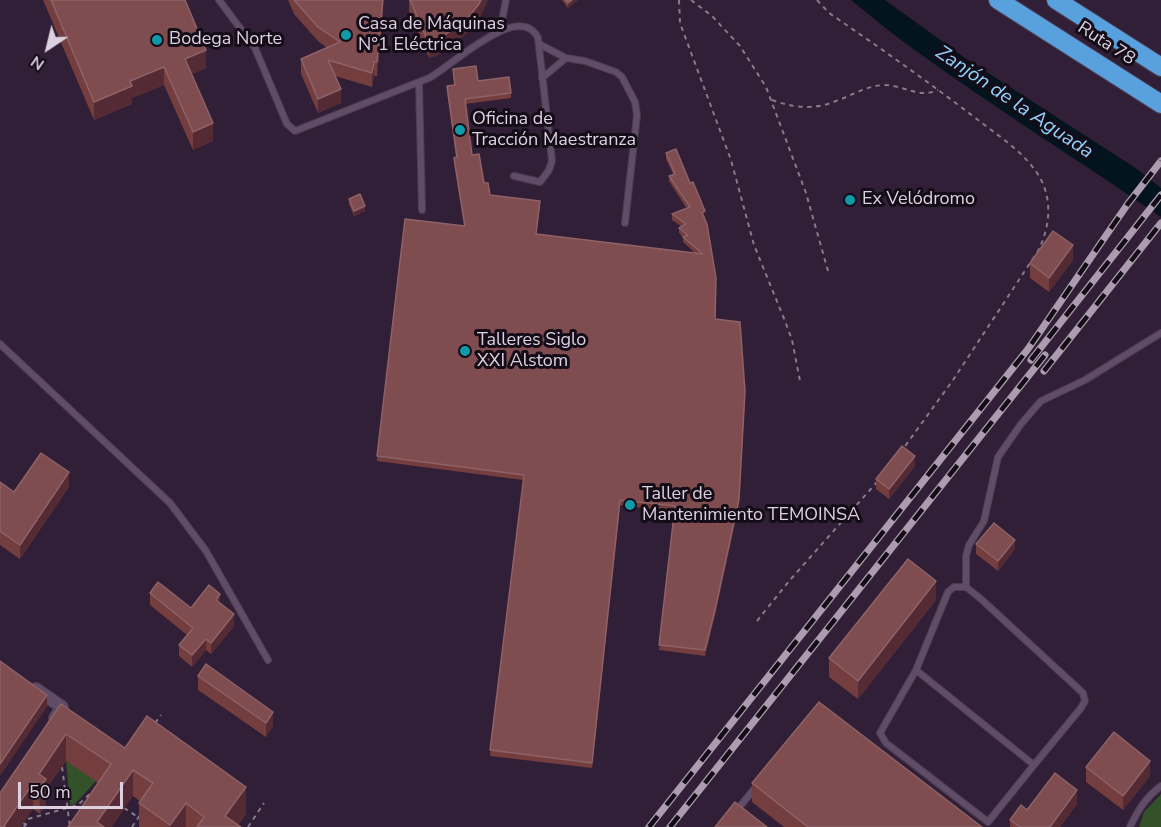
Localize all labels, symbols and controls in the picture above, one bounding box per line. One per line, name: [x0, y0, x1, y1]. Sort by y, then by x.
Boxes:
place label: Casa de Máquinas N°1 Eléctrica: [358, 14, 505, 57]
street label: Ruta 78: [1073, 17, 1139, 71]
north arrow: [18, 18, 78, 78]
marker: Casa de Máquinas N°1 Eléctrica: [339, 28, 353, 42]
place label: Bodega Norte: [169, 29, 282, 51]
marker: Bodega Norte: [150, 33, 164, 47]
water label: Zanjón de la Aguada: [930, 41, 1098, 165]
text: N: [26, 50, 49, 75]
place label: Oficina de Tracción Maestranza: [472, 109, 636, 152]
marker: Oficina de Tracción Maestranza: [453, 123, 467, 137]
place label: Ex Velódromo: [862, 189, 975, 211]
marker: Ex Velódromo: [843, 193, 857, 207]
place label: Talleres Siglo XXI Alstom: [477, 330, 586, 372]
marker: Talleres Siglo XXI Alstom: [458, 344, 472, 358]
place label: Taller de Mantenimiento TEMOINSA: [642, 484, 860, 526]
marker: Taller de Mantenimiento TEMOINSA: [623, 498, 637, 512]
scale bar: [21, 770, 126, 808]
text: 50 m: [29, 780, 71, 804]

